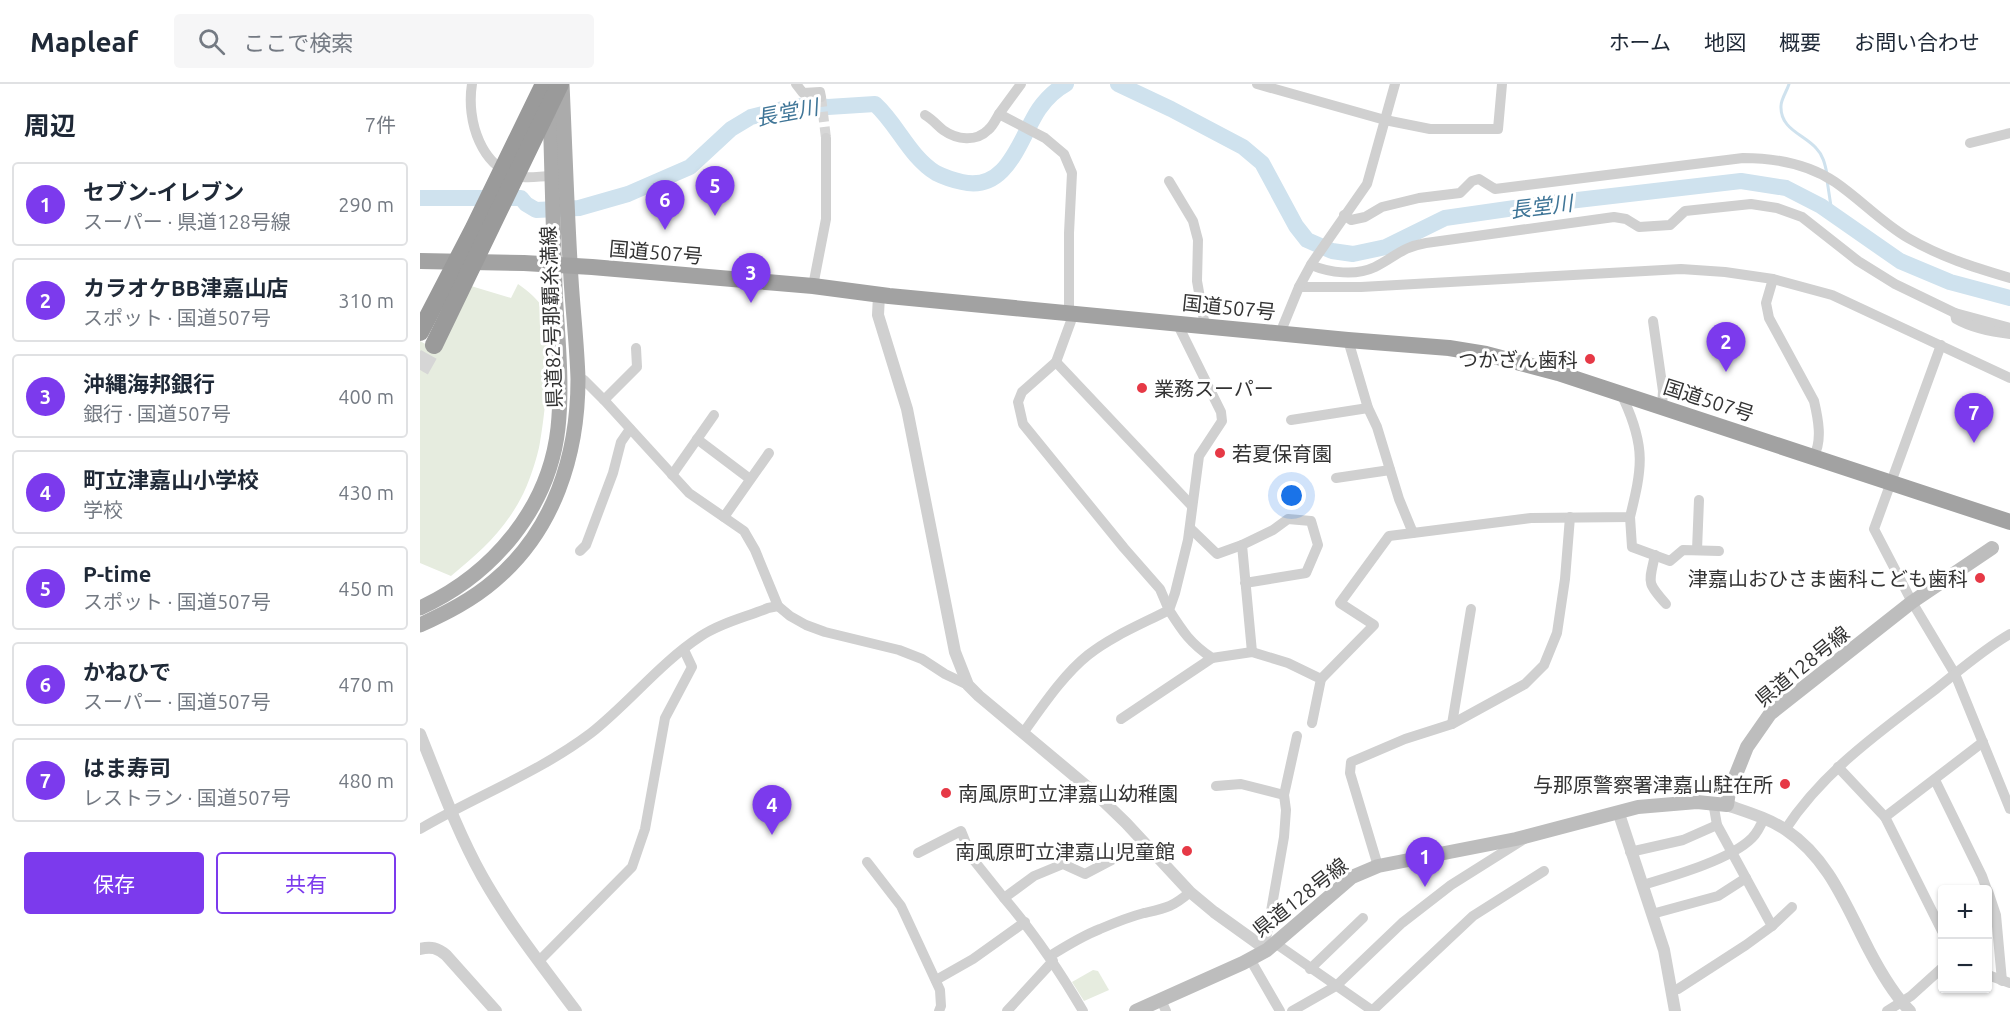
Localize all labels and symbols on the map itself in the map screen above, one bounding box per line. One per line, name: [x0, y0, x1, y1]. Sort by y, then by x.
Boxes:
water label: 長堂川: [754, 94, 822, 130]
pin: 5: [696, 166, 734, 216]
pin: 6: [646, 180, 684, 230]
water label: 長堂川: [1508, 190, 1576, 222]
street label: 県道82号那覇糸満線: [536, 225, 566, 409]
street label: 国道507号: [608, 236, 704, 268]
pin: 3: [732, 254, 770, 303]
street label: 国道507号: [1181, 291, 1277, 323]
pin: 2: [1706, 322, 1746, 372]
place label: つかざん歯科: [1458, 348, 1578, 371]
marker: つかざん歯科: [1583, 352, 1597, 366]
street label: 国道507号: [1661, 375, 1757, 425]
place label: 業務スーパー: [1154, 377, 1274, 400]
marker: 業務スーパー: [1135, 381, 1149, 395]
pin: 7: [1954, 394, 1994, 443]
place label: 若夏保育園: [1232, 442, 1332, 465]
marker: 若夏保育園: [1213, 446, 1227, 460]
your location: [1277, 481, 1306, 510]
place label: 津嘉山おひさま歯科こども歯科: [1688, 567, 1968, 590]
marker: 津嘉山おひさま歯科こども歯科: [1973, 571, 1987, 585]
street label: 県道128号線: [1751, 621, 1853, 711]
place label: 与那原警察署津嘉山駐在所: [1533, 773, 1773, 796]
marker: 与那原警察署津嘉山駐在所: [1778, 777, 1792, 791]
place label: 南風原町立津嘉山幼稚園: [958, 782, 1178, 805]
pin: 4: [752, 786, 792, 835]
marker: 南風原町立津嘉山幼稚園: [939, 786, 953, 800]
pin: 1: [1406, 838, 1444, 887]
place label: 南風原町立津嘉山児童館: [955, 840, 1175, 863]
marker: 南風原町立津嘉山児童館: [1180, 844, 1194, 858]
street label: 県道128号線: [1248, 853, 1352, 941]

